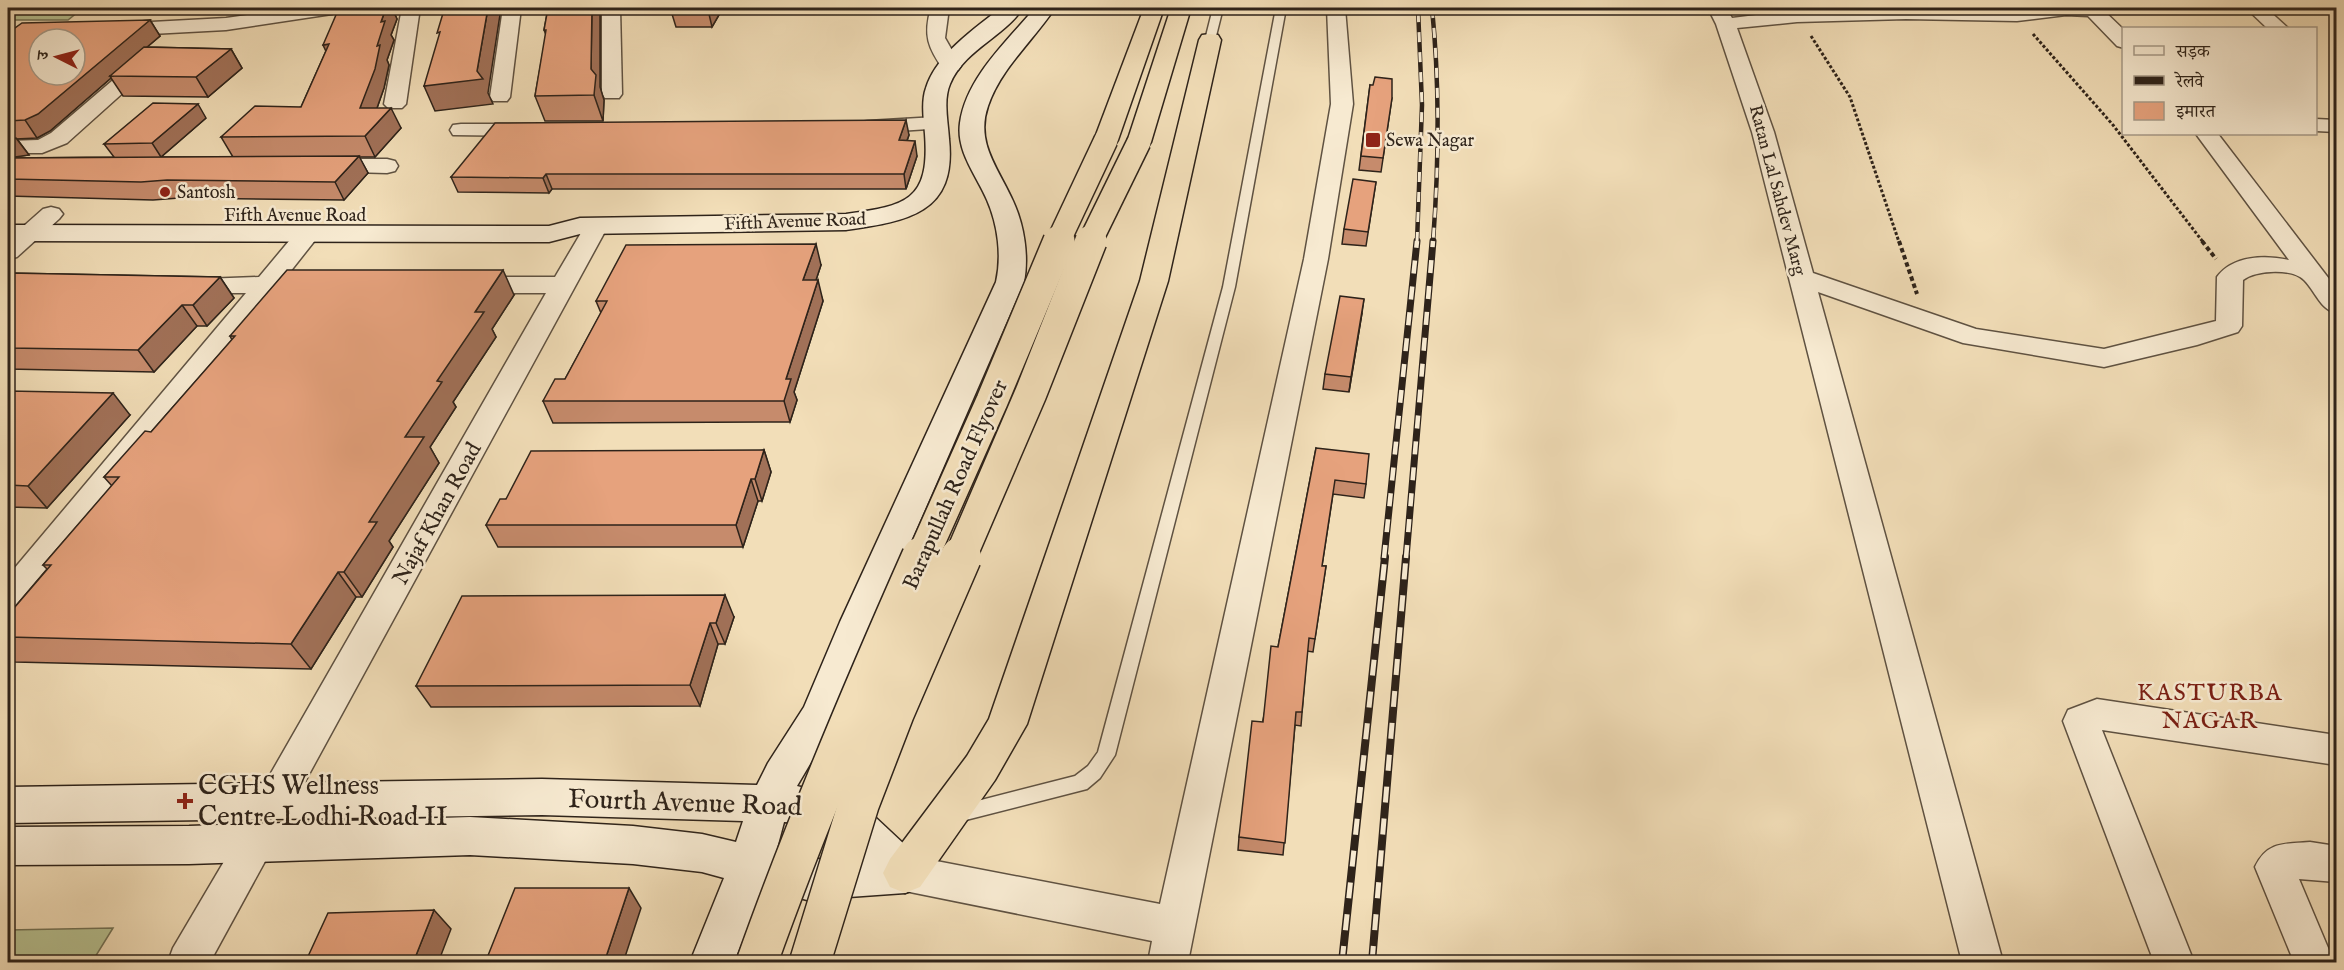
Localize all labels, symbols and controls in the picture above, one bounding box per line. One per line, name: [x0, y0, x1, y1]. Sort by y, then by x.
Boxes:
north arrow: [27, 27, 87, 87]
legend: [2122, 27, 2317, 135]
text: सड़क: [2175, 41, 2211, 64]
text: उ: [34, 49, 55, 62]
text: रेलवे: [2174, 71, 2205, 94]
text: इमारत: [2175, 101, 2216, 124]
street label: Ratan Lal Sahdev Marg: [1743, 103, 1810, 278]
place label: Sewa Nagar: [1386, 130, 1474, 153]
marker: Sewa Nagar: [1364, 131, 1382, 149]
place label: Santosh: [177, 182, 236, 205]
marker: Santosh: [158, 185, 172, 199]
street label: Fifth Avenue Road: [224, 205, 366, 228]
street label: Fifth Avenue Road: [724, 209, 867, 236]
street label: Barapullah Road Flyover: [897, 375, 1015, 594]
street label: Najaf Khan Road: [387, 437, 489, 590]
district label: KASTURBA NAGAR: [2137, 678, 2283, 737]
place label: CGHS Wellness Centre Lodhi Road II: [198, 770, 448, 835]
street label: Fourth Avenue Road: [567, 783, 803, 825]
marker: CGHS Wellness Centre Lodhi Road II: [176, 792, 194, 810]

